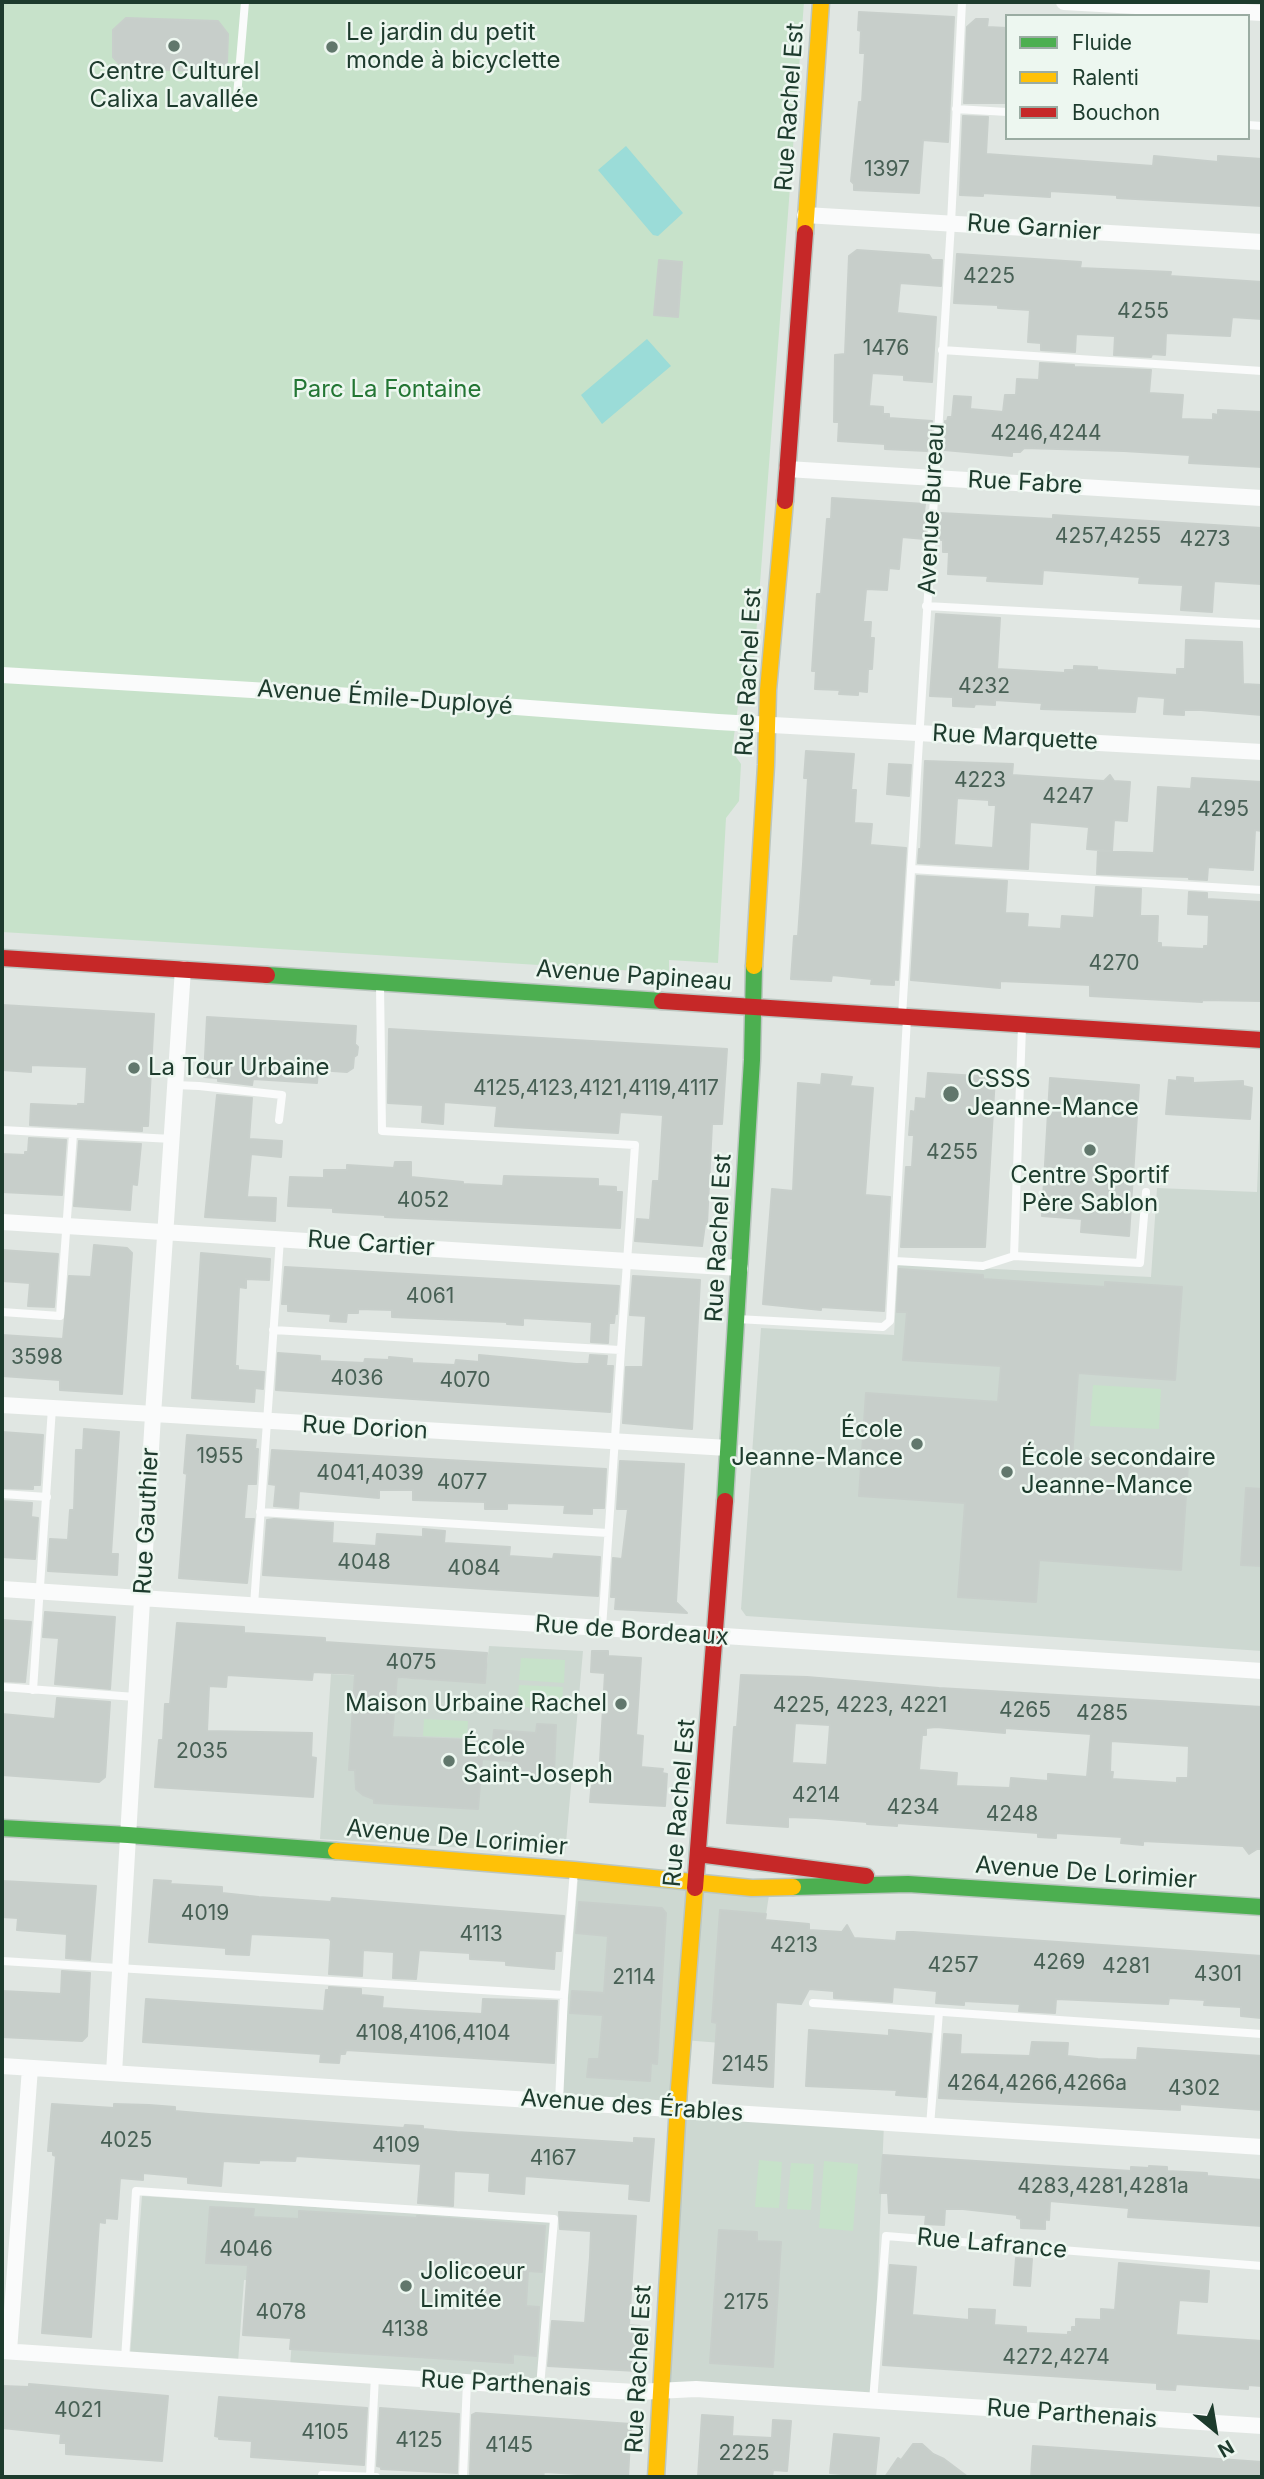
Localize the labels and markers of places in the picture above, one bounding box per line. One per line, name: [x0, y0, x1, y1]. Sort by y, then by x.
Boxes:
place label: Le jardin du petit monde à bicyclette: [346, 19, 560, 75]
marker: Centre Culturel Calixa Lavallée: [166, 38, 182, 54]
marker: Le jardin du petit monde à bicyclette: [324, 39, 340, 55]
place label: Centre Culturel Calixa Lavallée: [88, 58, 260, 114]
place label: La Tour Urbaine: [148, 1054, 329, 1082]
marker: La Tour Urbaine: [126, 1060, 142, 1076]
place label: CSSS Jeanne-Mance: [967, 1066, 1139, 1122]
marker: CSSS Jeanne-Mance: [941, 1084, 961, 1104]
marker: Centre Sportif Père Sablon: [1082, 1142, 1098, 1158]
place label: Centre Sportif Père Sablon: [1010, 1162, 1170, 1218]
place label: École Jeanne-Mance: [731, 1416, 903, 1472]
marker: École Jeanne-Mance: [909, 1436, 925, 1452]
place label: École secondaire Jeanne-Mance: [1021, 1444, 1216, 1500]
marker: École secondaire Jeanne-Mance: [999, 1464, 1015, 1480]
place label: Maison Urbaine Rachel: [345, 1690, 607, 1718]
marker: Maison Urbaine Rachel: [613, 1696, 629, 1712]
place label: École Saint-Joseph: [463, 1733, 613, 1789]
marker: École Saint-Joseph: [441, 1753, 457, 1769]
place label: Jolicoeur Limitée: [420, 2258, 525, 2314]
marker: Jolicoeur Limitée: [398, 2278, 414, 2294]

